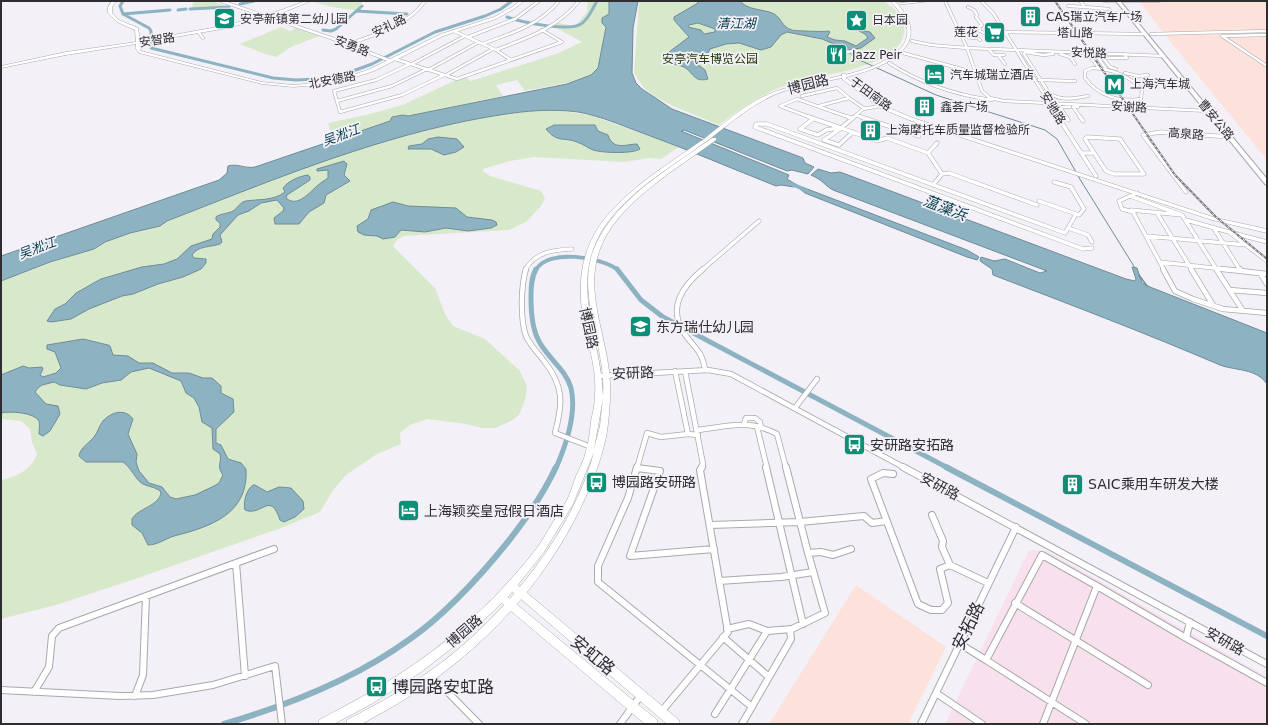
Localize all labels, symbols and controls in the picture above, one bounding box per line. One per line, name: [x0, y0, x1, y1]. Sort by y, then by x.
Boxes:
building icon: CAS瑞立汽车广场: [1017, 4, 1043, 30]
school or university icon: 安亭新镇第二幼儿园: [212, 6, 238, 32]
place icon: 日本园: [843, 7, 869, 33]
place label: CAS瑞立汽车广场: [1046, 10, 1142, 24]
place label: 安亭新镇第二幼儿园: [240, 12, 348, 26]
street label: 安礼路: [370, 12, 408, 40]
place label: 日本园: [872, 13, 908, 27]
water label: 清江湖: [716, 16, 757, 31]
supermarket icon: 莲花: [981, 19, 1007, 45]
place label: 莲花: [954, 25, 978, 39]
street label: 塔山路: [1057, 26, 1093, 40]
street label: 安智路: [138, 30, 176, 50]
street label: 安勇路: [333, 33, 371, 59]
restaurant icon: Jazz Peir: [824, 42, 850, 68]
street label: 安悦路: [1071, 45, 1107, 61]
place label: Jazz Peir: [851, 48, 902, 62]
park label: 安亭汽车博览公园: [662, 52, 758, 66]
hotel icon: 汽车城瑞立酒店: [922, 62, 948, 88]
place label: 汽车城瑞立酒店: [950, 68, 1034, 82]
street label: 北安德路: [307, 69, 357, 91]
street label: 博园路: [786, 71, 830, 97]
metro station icon: 上海汽车城: [1101, 71, 1127, 97]
street label: 于田南路: [847, 74, 895, 114]
place label: 上海汽车城: [1130, 77, 1190, 91]
street label: 安驰路: [1038, 89, 1068, 127]
building icon: 鑫荟广场: [912, 94, 938, 120]
street label: 曹安公路: [1195, 97, 1237, 143]
street label: 安谢路: [1111, 99, 1147, 115]
place label: 鑫荟广场: [940, 100, 988, 114]
building icon: 上海摩托车质量监督检验所: [858, 117, 884, 143]
water label: 吴淞江: [320, 121, 364, 149]
place label: 上海摩托车质量监督检验所: [886, 123, 1030, 137]
street label: 高泉路: [1168, 126, 1204, 142]
water label: 蕰藻浜: [921, 192, 971, 225]
water label: 吴淞江: [16, 234, 60, 262]
street label: 博园路: [577, 306, 601, 350]
school or university icon: 东方瑞仕幼儿园: [627, 314, 653, 340]
place label: 东方瑞仕幼儿园: [656, 319, 754, 335]
street label: 安研路: [612, 364, 654, 382]
bus stop icon: 安研路安拓路: [841, 432, 867, 458]
place label: 安研路安拓路: [870, 437, 954, 453]
bus stop icon: 博园路安研路: [583, 469, 609, 495]
street label: 安研路: [918, 469, 962, 503]
building icon: SAIC乘用车研发大楼: [1060, 471, 1086, 497]
place label: 博园路安研路: [612, 474, 696, 490]
place label: SAIC乘用车研发大楼: [1088, 476, 1219, 492]
hotel icon: 上海颖奕皇冠假日酒店: [396, 498, 422, 524]
place label: 上海颖奕皇冠假日酒店: [424, 503, 564, 519]
street label: 安拓路: [948, 599, 988, 653]
street label: 博园路: [443, 611, 485, 651]
street label: 安研路: [1203, 624, 1247, 658]
street label: 安虹路: [567, 631, 619, 679]
bus stop icon: 博园路安虹路: [363, 674, 389, 700]
place label: 博园路安虹路: [392, 677, 494, 697]

